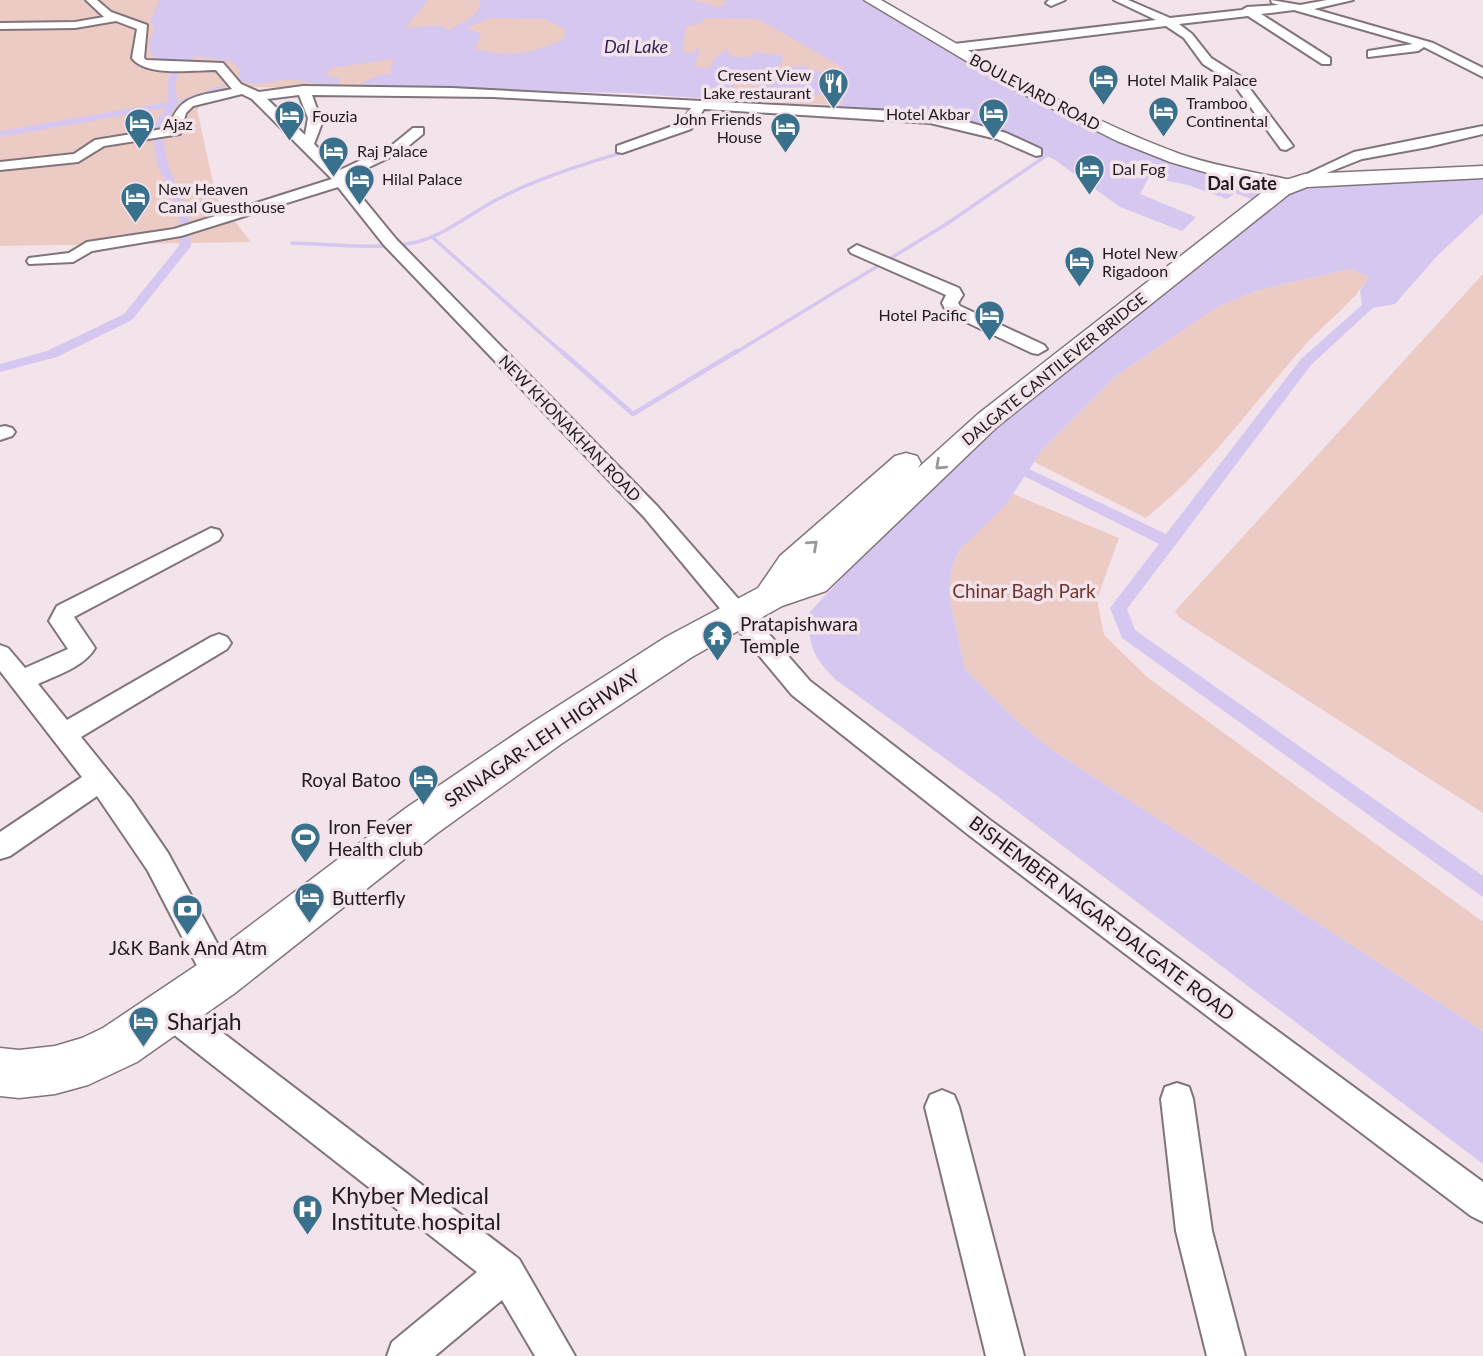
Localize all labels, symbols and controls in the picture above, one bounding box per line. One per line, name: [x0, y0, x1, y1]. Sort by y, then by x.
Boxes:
water label: Dal Lake: [604, 35, 668, 57]
street label: BOULEVARD ROAD: [967, 49, 1104, 134]
hotel icon: Hotel Malik Palace: [1087, 63, 1121, 107]
place label: Cresent View Lake restaurant: [703, 65, 811, 102]
restaurant icon: Cresent View Lake restaurant: [817, 67, 851, 111]
place label: Hotel Malik Palace: [1127, 70, 1257, 89]
place label: Tramboo Continental: [1186, 93, 1268, 130]
hotel icon: Tramboo Continental: [1146, 95, 1180, 139]
hotel icon: Hotel Akbar: [976, 97, 1010, 141]
hotel icon: Fouzia: [272, 99, 306, 143]
place label: Hotel Akbar: [886, 104, 970, 123]
place label: Fouzia: [312, 106, 357, 125]
hotel icon: Ajaz: [123, 107, 157, 151]
place label: John Friends House: [673, 109, 762, 146]
hotel icon: John Friends House: [768, 111, 802, 155]
place label: Ajaz: [163, 114, 193, 133]
hotel icon: Raj Palace: [317, 134, 351, 178]
place label: Raj Palace: [357, 141, 428, 160]
hotel icon: Dal Fog: [1072, 152, 1106, 196]
place label: Dal Fog: [1112, 159, 1166, 178]
hotel icon: Hilal Palace: [342, 162, 376, 206]
place label: Hilal Palace: [382, 169, 463, 188]
district label: Dal Gate: [1207, 172, 1277, 194]
place label: New Heaven Canal Guesthouse: [158, 179, 285, 216]
hotel icon: New Heaven Canal Guesthouse: [118, 181, 152, 225]
place label: Hotel New Rigadoon: [1102, 243, 1178, 280]
hotel icon: Hotel New Rigadoon: [1062, 245, 1096, 289]
street label: DALGATE CANTILEVER BRIDGE: [958, 288, 1150, 449]
hotel icon: Hotel Pacific: [973, 298, 1007, 342]
place label: Hotel Pacific: [879, 305, 967, 324]
street label: NEW KHONAKHAN ROAD: [495, 351, 645, 505]
one-way arrow: [935, 456, 948, 469]
one-way arrow: [805, 541, 818, 553]
park label: Chinar Bagh Park: [952, 579, 1096, 602]
place label: Pratapishwara Temple: [740, 612, 858, 657]
temple icon: Pratapishwara Temple: [700, 618, 734, 662]
street label: SRINAGAR-LEH HIGHWAY: [440, 663, 644, 812]
hotel icon: Royal Batoo: [407, 763, 441, 807]
place label: Royal Batoo: [301, 768, 401, 791]
street label: BISHEMBER NAGAR-DALGATE ROAD: [965, 810, 1239, 1025]
place label: Iron Fever Health club: [328, 815, 423, 860]
sports icon: Iron Fever Health club: [288, 821, 322, 865]
hotel icon: Butterfly: [292, 881, 326, 925]
place label: Butterfly: [332, 886, 406, 909]
bank icon: J&K Bank And Atm: [171, 892, 205, 936]
place label: J&K Bank And Atm: [109, 936, 267, 959]
hotel icon: Sharjah: [127, 1005, 161, 1049]
place label: Sharjah: [167, 1007, 242, 1035]
place label: Khyber Medical Institute hospital: [331, 1181, 501, 1235]
hospital icon: Khyber Medical Institute hospital: [291, 1192, 325, 1236]

